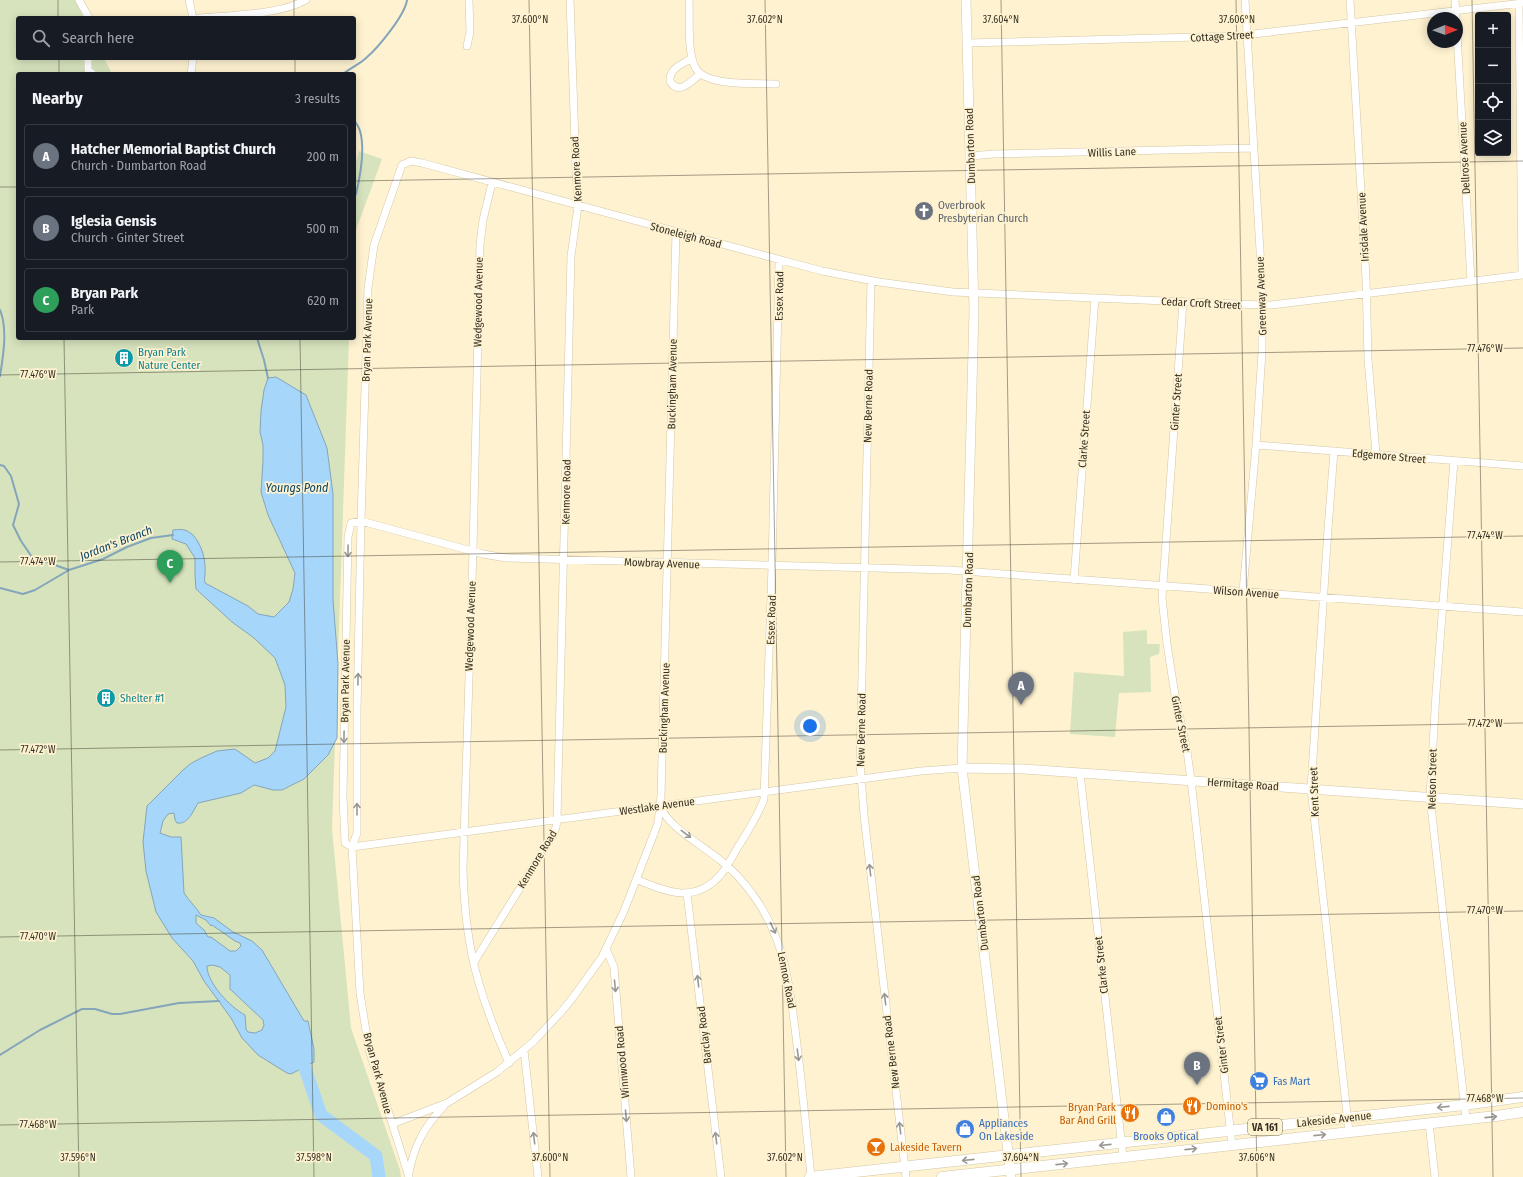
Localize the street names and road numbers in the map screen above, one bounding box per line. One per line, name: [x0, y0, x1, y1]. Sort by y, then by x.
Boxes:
street label: Cottage Street: [1190, 28, 1255, 45]
street label: Dumbarton Road: [963, 108, 978, 184]
street label: Dellrose Avenue: [1456, 121, 1473, 195]
street label: Kenmore Road: [568, 136, 585, 202]
street label: Willis Lane: [1088, 145, 1136, 160]
street label: Irisdale Avenue: [1355, 192, 1372, 262]
street label: Stoneleigh Road: [649, 220, 723, 251]
street label: Greenway Avenue: [1254, 256, 1269, 336]
street label: Wedgewood Avenue: [471, 257, 486, 347]
street label: Essex Road: [773, 271, 786, 321]
street label: Cedar Croft Street: [1161, 295, 1242, 312]
street label: Bryan Park Avenue: [360, 298, 375, 382]
street label: Buckingham Avenue: [665, 339, 680, 429]
street label: New Berne Road: [861, 369, 876, 443]
street label: Ginter Street: [1168, 373, 1185, 431]
street label: Clarke Street: [1076, 409, 1093, 468]
street label: Edgemore Street: [1351, 447, 1427, 466]
street label: Kenmore Road: [559, 459, 574, 525]
street label: Dumbarton Road: [961, 552, 976, 628]
street label: Mowbray Avenue: [624, 556, 700, 571]
street label: Wedgewood Avenue: [462, 581, 479, 671]
street label: Wilson Avenue: [1213, 584, 1279, 601]
street label: Essex Road: [764, 595, 779, 645]
street label: Bryan Park Avenue: [338, 639, 353, 723]
street label: Buckingham Avenue: [656, 662, 673, 754]
street label: New Berne Road: [854, 693, 869, 767]
street label: Ginter Street: [1168, 695, 1193, 754]
street label: Nelson Street: [1425, 748, 1440, 810]
street label: Kent Street: [1307, 766, 1322, 817]
street label: Hermitage Road: [1207, 776, 1279, 793]
street label: Westlake Avenue: [618, 795, 696, 818]
street label: Kenmore Road: [515, 828, 560, 891]
street label: Dumbarton Road: [969, 874, 992, 951]
street label: Clarke Street: [1092, 935, 1111, 994]
street label: Lennox Road: [775, 951, 798, 1010]
street label: Barclay Road: [695, 1005, 714, 1065]
street label: New Berne Road: [881, 1015, 902, 1089]
street label: Ginter Street: [1212, 1015, 1231, 1074]
street label: Winnwood Road: [613, 1025, 632, 1099]
street label: Bryan Park Avenue: [360, 1031, 395, 1115]
street label: Lakeside Avenue: [1296, 1109, 1372, 1130]
road number: VA 161: [1248, 1119, 1282, 1135]

